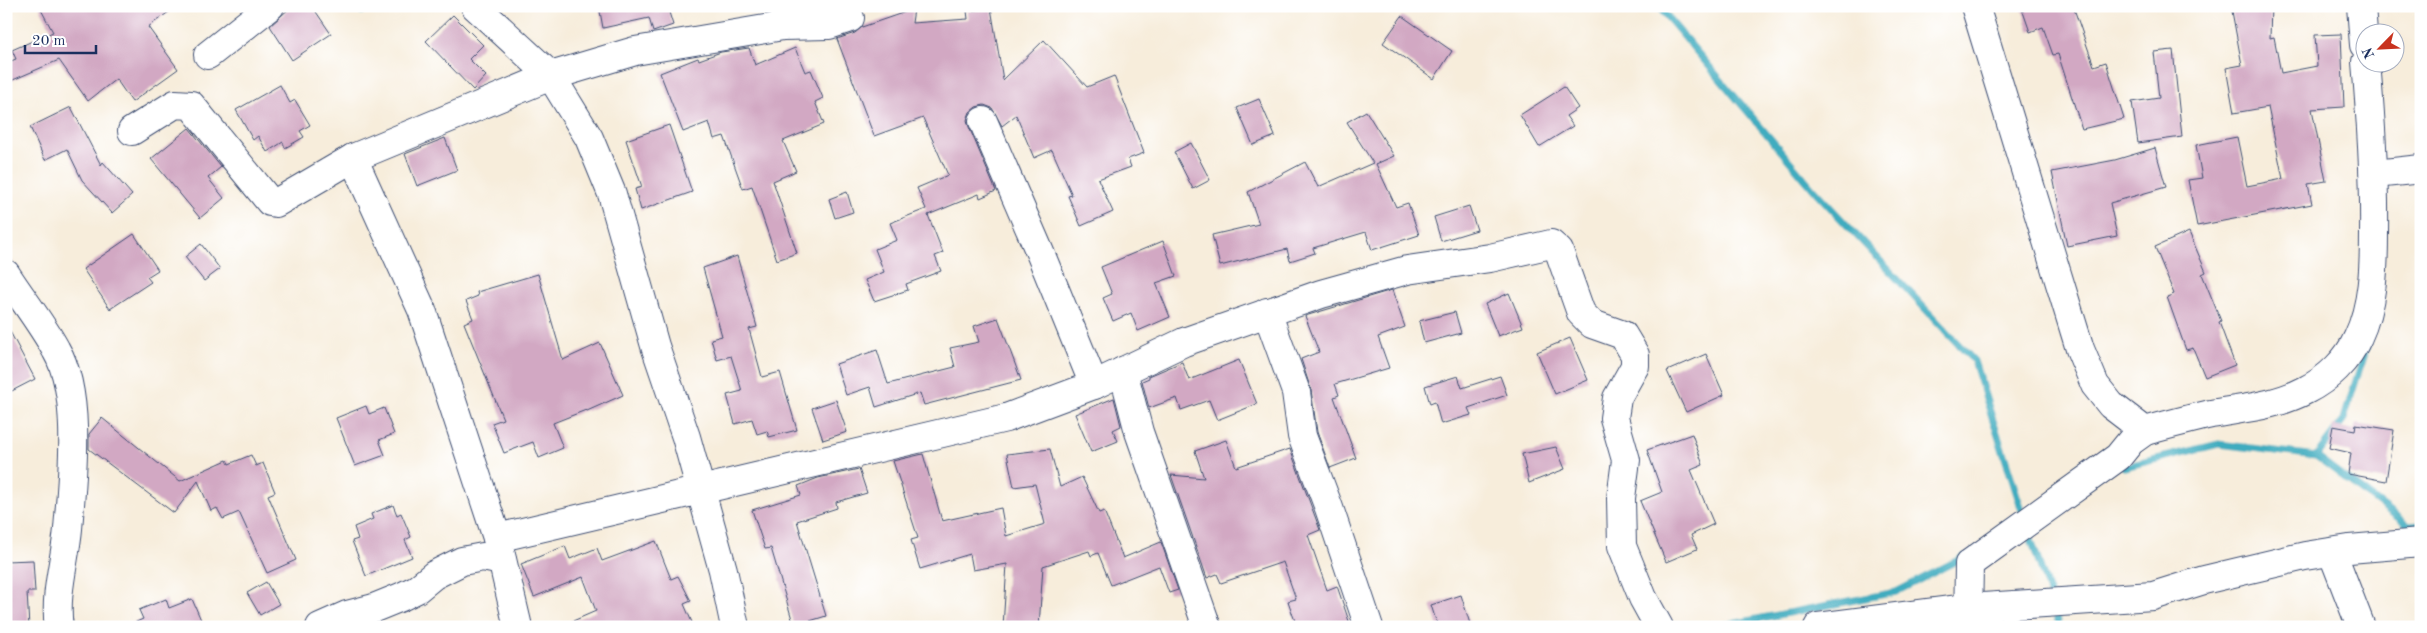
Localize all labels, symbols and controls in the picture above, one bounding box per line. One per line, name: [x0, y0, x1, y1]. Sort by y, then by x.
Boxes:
scale bar: [25, 22, 96, 54]
north arrow: [2354, 22, 2404, 72]
text: 20 m: [32, 34, 66, 49]
text: N: [2360, 45, 2378, 61]

